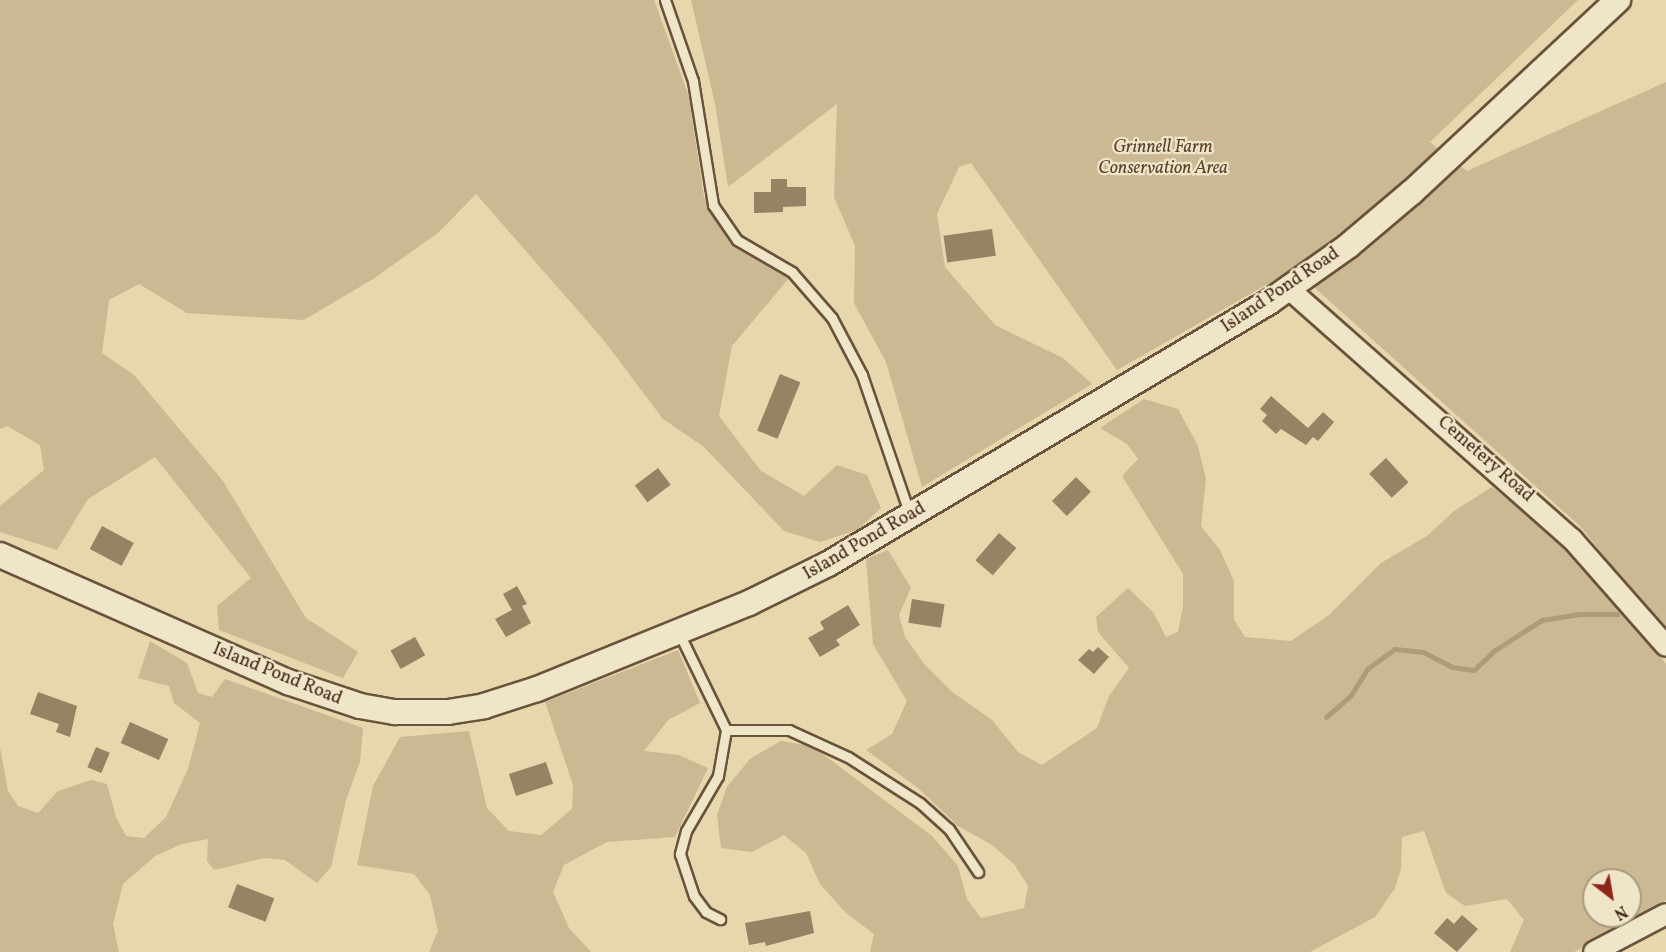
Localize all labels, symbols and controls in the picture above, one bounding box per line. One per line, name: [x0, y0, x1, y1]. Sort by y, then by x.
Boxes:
park label: Grinnell Farm Conservation Area: [1098, 138, 1228, 180]
street label: Island Pond Road: [1218, 244, 1344, 338]
street label: Cemetery Road: [1432, 412, 1538, 508]
street label: Island Pond Road: [800, 498, 930, 586]
street label: Island Pond Road: [209, 639, 345, 711]
north arrow: [1582, 868, 1642, 928]
text: N: [1610, 899, 1631, 924]

